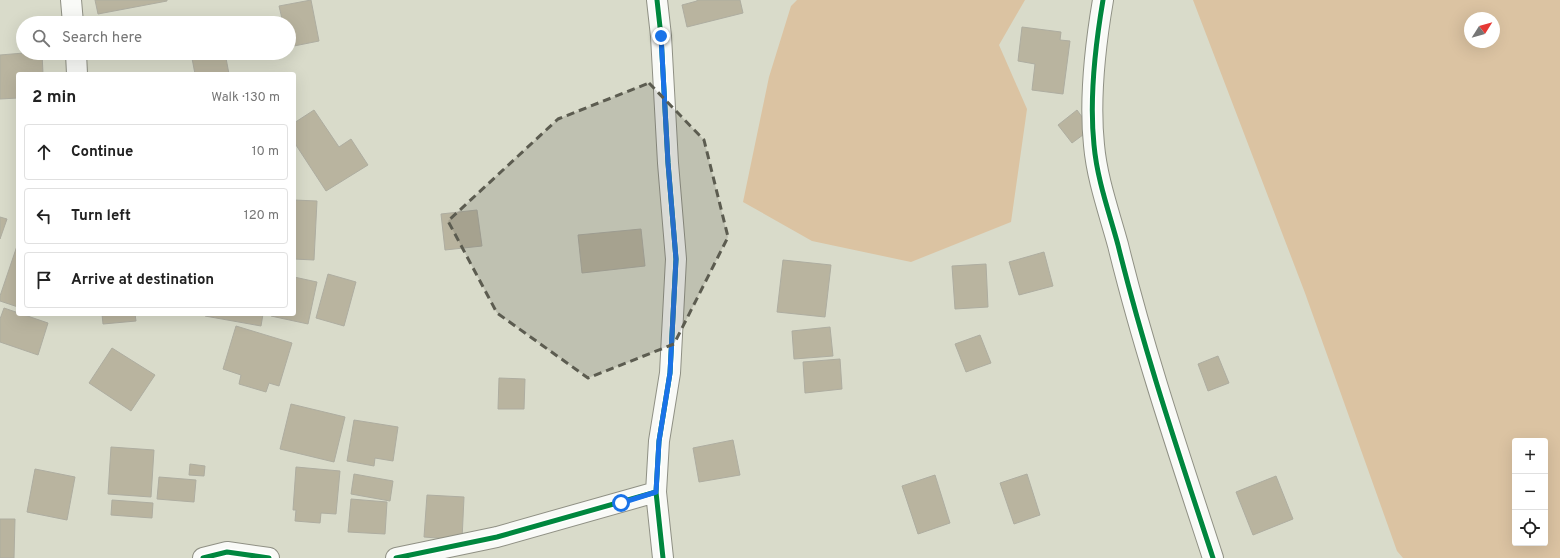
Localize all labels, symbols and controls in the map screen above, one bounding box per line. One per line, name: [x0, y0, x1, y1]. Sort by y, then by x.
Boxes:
north arrow: [1464, 12, 1500, 48]
search box: [16, 16, 296, 60]
icon: search: [30, 27, 52, 49]
route end: [652, 27, 670, 45]
text: Search here: [62, 29, 142, 48]
text: 2 min: [32, 87, 76, 109]
text: Walk · 130 m: [211, 90, 280, 106]
icon: ahead: [33, 141, 55, 163]
text: Continue: [71, 143, 133, 162]
text: 10 m: [252, 144, 279, 160]
icon: left: [33, 205, 55, 227]
text: Turn left: [71, 207, 131, 226]
text: 120 m: [244, 208, 279, 224]
icon: arrive: [33, 269, 55, 291]
text: Arrive at destination: [71, 271, 214, 290]
map controls: [1512, 438, 1548, 546]
button: +: [1512, 438, 1548, 474]
button: −: [1512, 474, 1548, 510]
route start: [612, 494, 630, 512]
button: locate: [1512, 510, 1548, 546]

